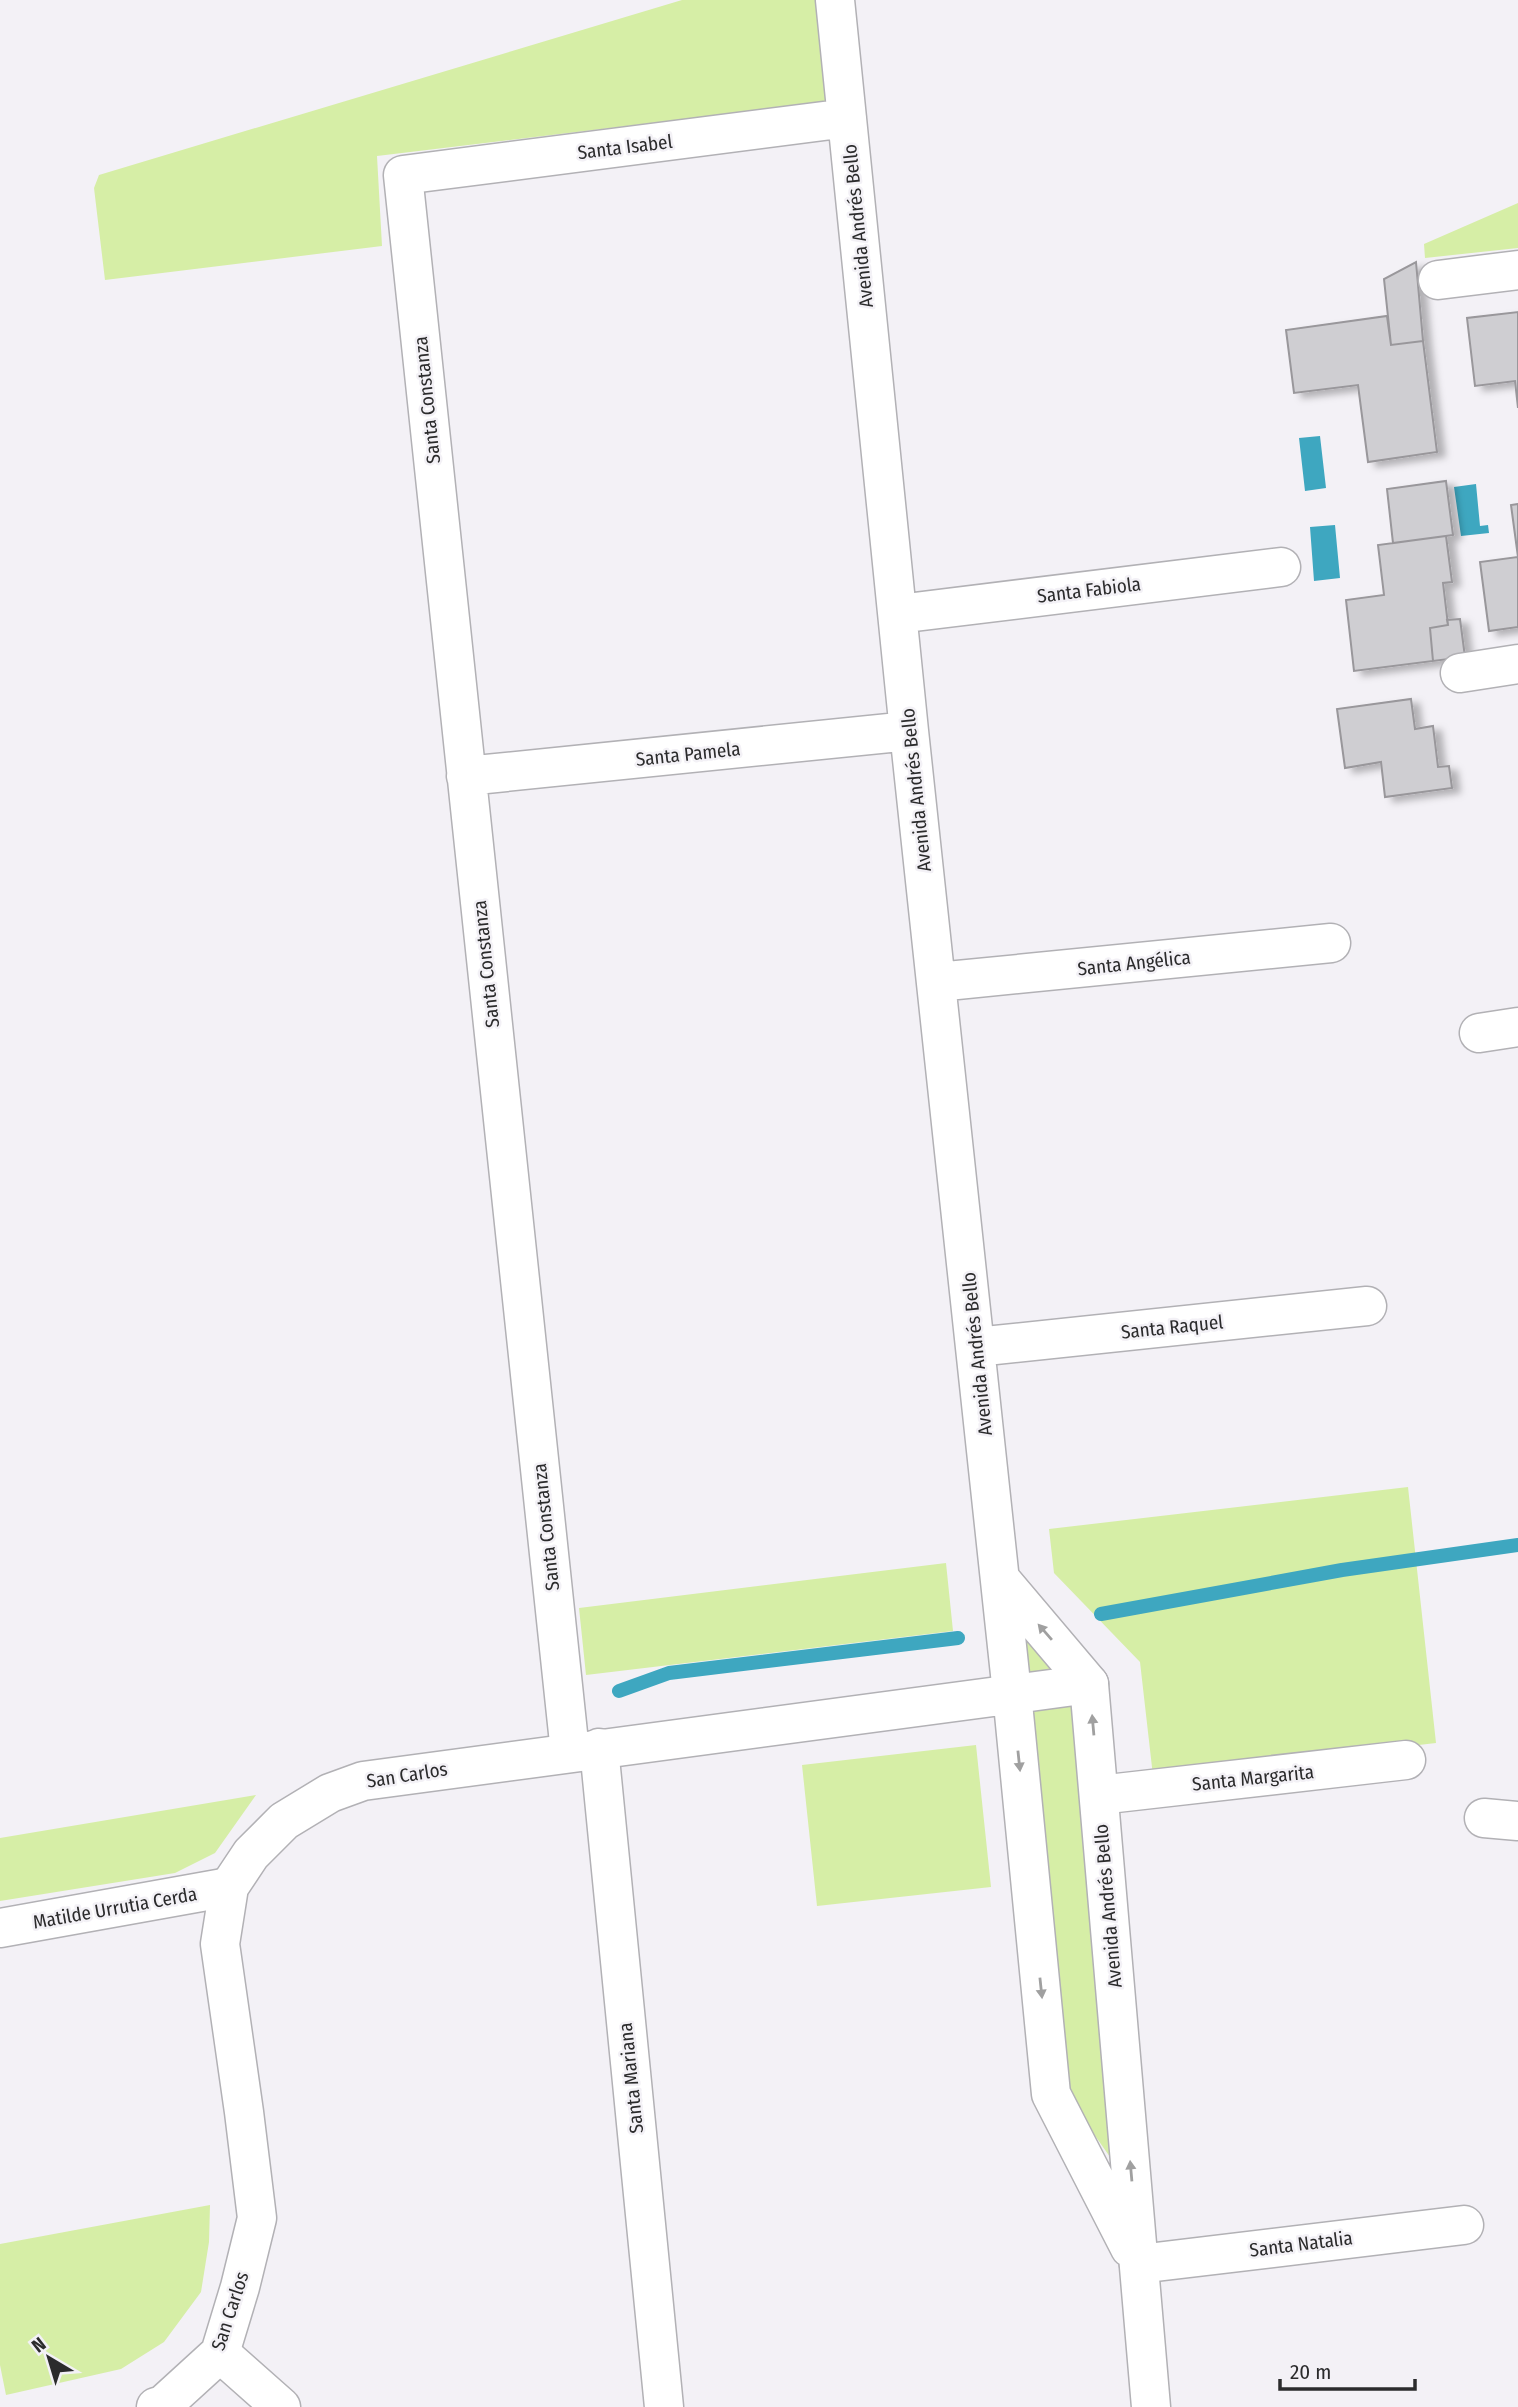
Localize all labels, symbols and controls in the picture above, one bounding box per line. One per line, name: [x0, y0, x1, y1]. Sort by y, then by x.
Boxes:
street label: Santa Isabel: [576, 130, 674, 164]
street label: Avenida Andrés Bello: [838, 143, 878, 309]
street label: Santa Constanza: [409, 335, 445, 465]
street label: Santa Fabiola: [1036, 572, 1142, 608]
street label: Avenida Andrés Bello: [896, 707, 936, 873]
street label: Santa Pamela: [635, 737, 741, 771]
street label: Santa Constanza: [468, 899, 504, 1029]
street label: Santa Angélica: [1076, 946, 1192, 980]
street label: Avenida Andrés Bello: [957, 1271, 997, 1437]
street label: Santa Raquel: [1120, 1310, 1224, 1344]
street label: Santa Constanza: [528, 1462, 564, 1592]
one-way arrow: [1037, 1623, 1053, 1641]
one-way arrow: [1087, 1714, 1098, 1736]
one-way arrow: [1013, 1750, 1024, 1772]
street label: San Carlos: [365, 1757, 449, 1793]
street label: Santa Margarita: [1191, 1760, 1315, 1796]
street label: Avenida Andrés Bello: [1089, 1823, 1127, 1989]
street label: Matilde Urrutia Cerda: [31, 1882, 199, 1934]
one-way arrow: [1036, 1977, 1047, 1999]
street label: Santa Mariana: [614, 2021, 648, 2135]
one-way arrow: [1125, 2160, 1136, 2182]
street label: Santa Natalia: [1248, 2226, 1354, 2262]
street label: San Carlos: [206, 2269, 254, 2353]
north arrow: [14, 2323, 84, 2393]
text: N: [27, 2332, 50, 2358]
scale bar: [1280, 2348, 1415, 2392]
text: 20 m: [1290, 2359, 1331, 2385]

